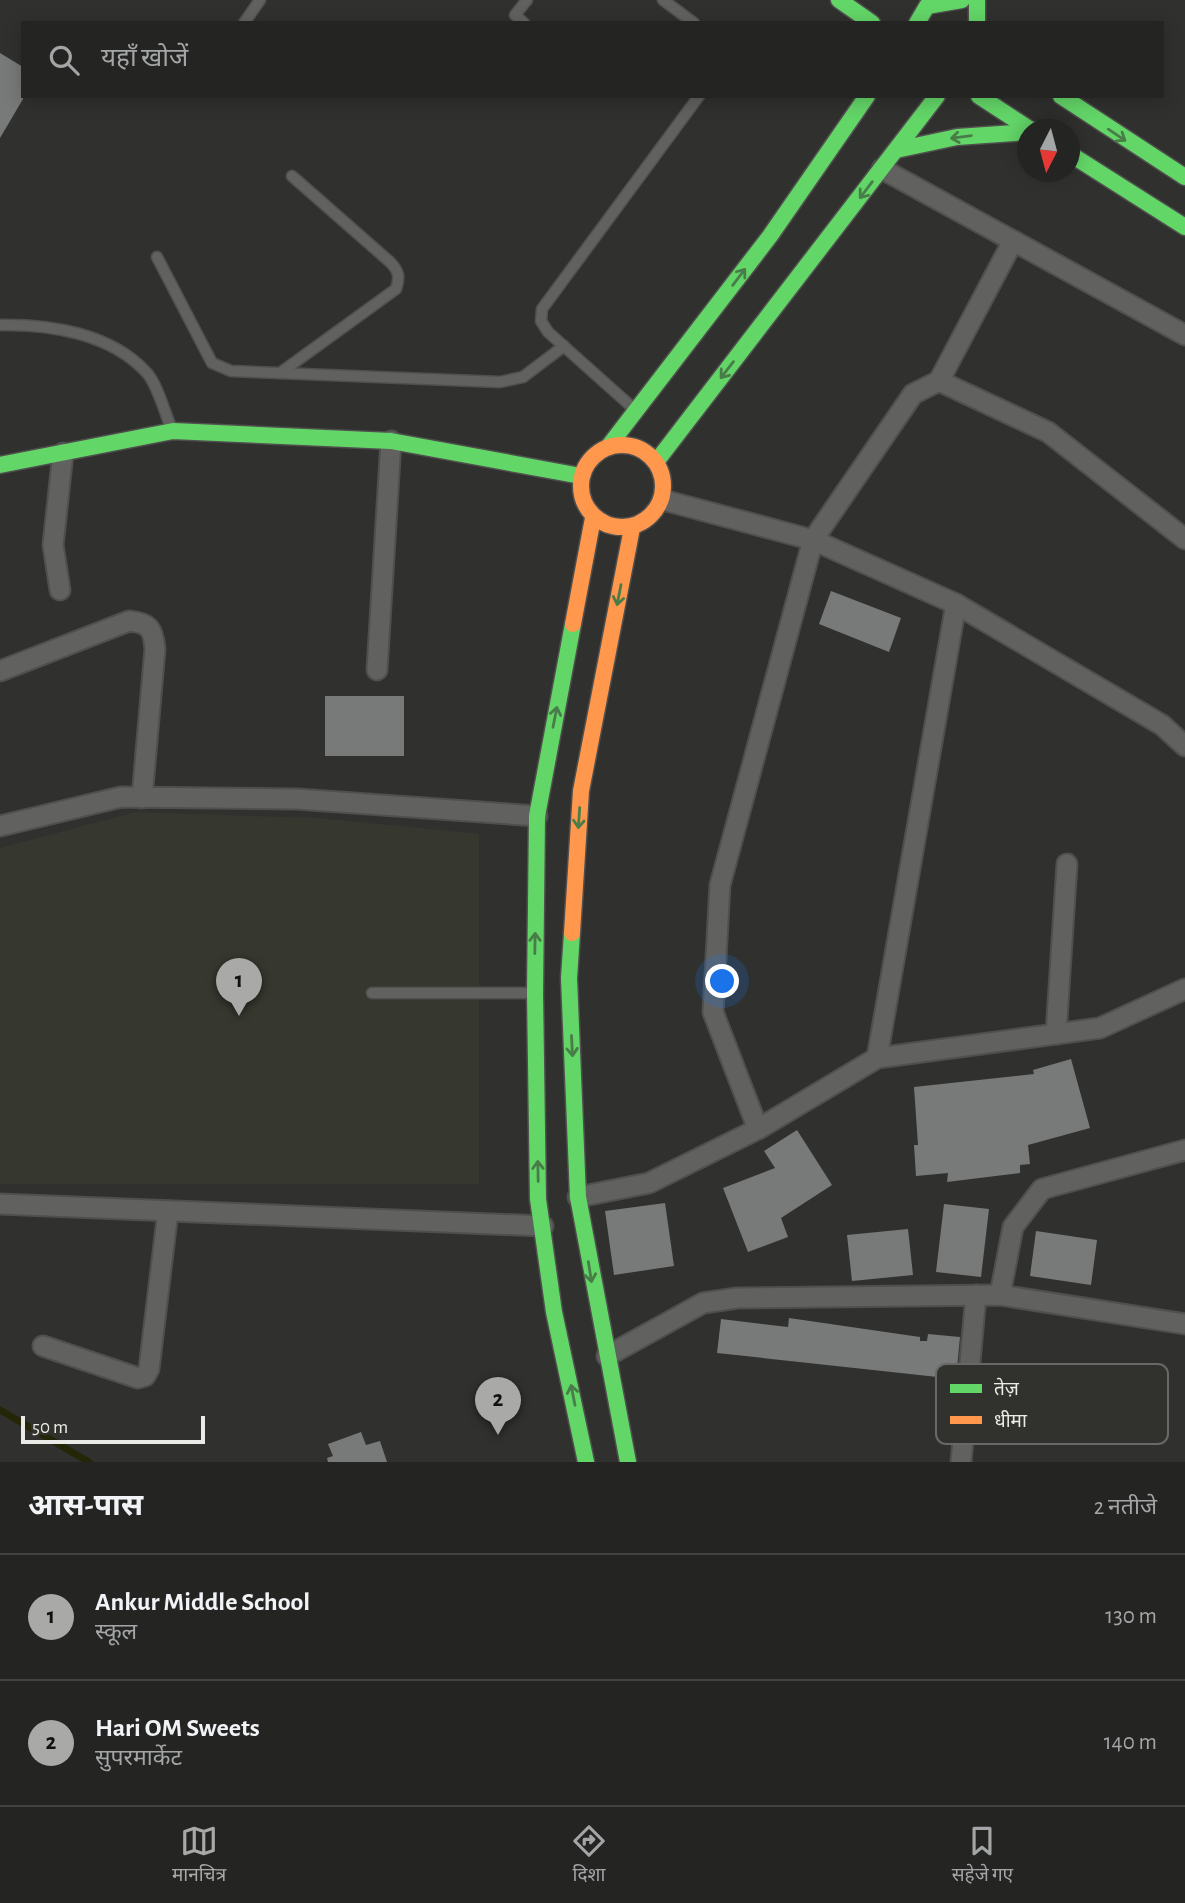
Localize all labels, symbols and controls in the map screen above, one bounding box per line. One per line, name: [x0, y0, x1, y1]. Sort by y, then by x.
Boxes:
search box: [21, 21, 1164, 98]
icon: search: [45, 41, 83, 79]
text: यहाँ खोजें: [101, 45, 188, 71]
north arrow: [1017, 119, 1080, 182]
one-way arrow: [1107, 128, 1127, 142]
one-way arrow: [950, 131, 973, 144]
one-way arrow: [859, 180, 873, 199]
one-way arrow: [732, 268, 747, 287]
one-way arrow: [720, 360, 735, 379]
one-way arrow: [612, 583, 625, 606]
one-way arrow: [549, 707, 562, 729]
one-way arrow: [572, 807, 585, 829]
one-way arrow: [528, 932, 542, 955]
pin: 1: [216, 958, 262, 1016]
your location: [705, 964, 739, 998]
one-way arrow: [565, 1034, 578, 1057]
one-way arrow: [531, 1159, 545, 1182]
one-way arrow: [584, 1260, 597, 1283]
legend: [936, 1364, 1168, 1444]
pin: 2: [475, 1377, 521, 1435]
text: तेज़: [994, 1377, 1020, 1399]
one-way arrow: [566, 1384, 579, 1407]
text: धीमा: [994, 1410, 1028, 1431]
scale bar: [21, 1413, 205, 1445]
text: 50 m: [32, 1418, 68, 1437]
text: आस-पास: [28, 1491, 143, 1521]
text: 2 नतीजे: [1094, 1496, 1157, 1519]
text: Ankur Middle School: [95, 1589, 310, 1615]
text: 1: [47, 1605, 55, 1628]
text: 130 m: [1105, 1605, 1157, 1628]
text: स्कूल: [95, 1621, 137, 1644]
text: Hari OM Sweets: [95, 1715, 260, 1741]
text: 2: [46, 1731, 56, 1754]
text: 140 m: [1104, 1731, 1157, 1754]
text: सुपरमार्केट: [95, 1747, 182, 1770]
tab: मानचित्र: [172, 1822, 226, 1889]
tab: दिशा: [570, 1822, 608, 1889]
tab: सहेजे गए: [952, 1822, 1013, 1889]

